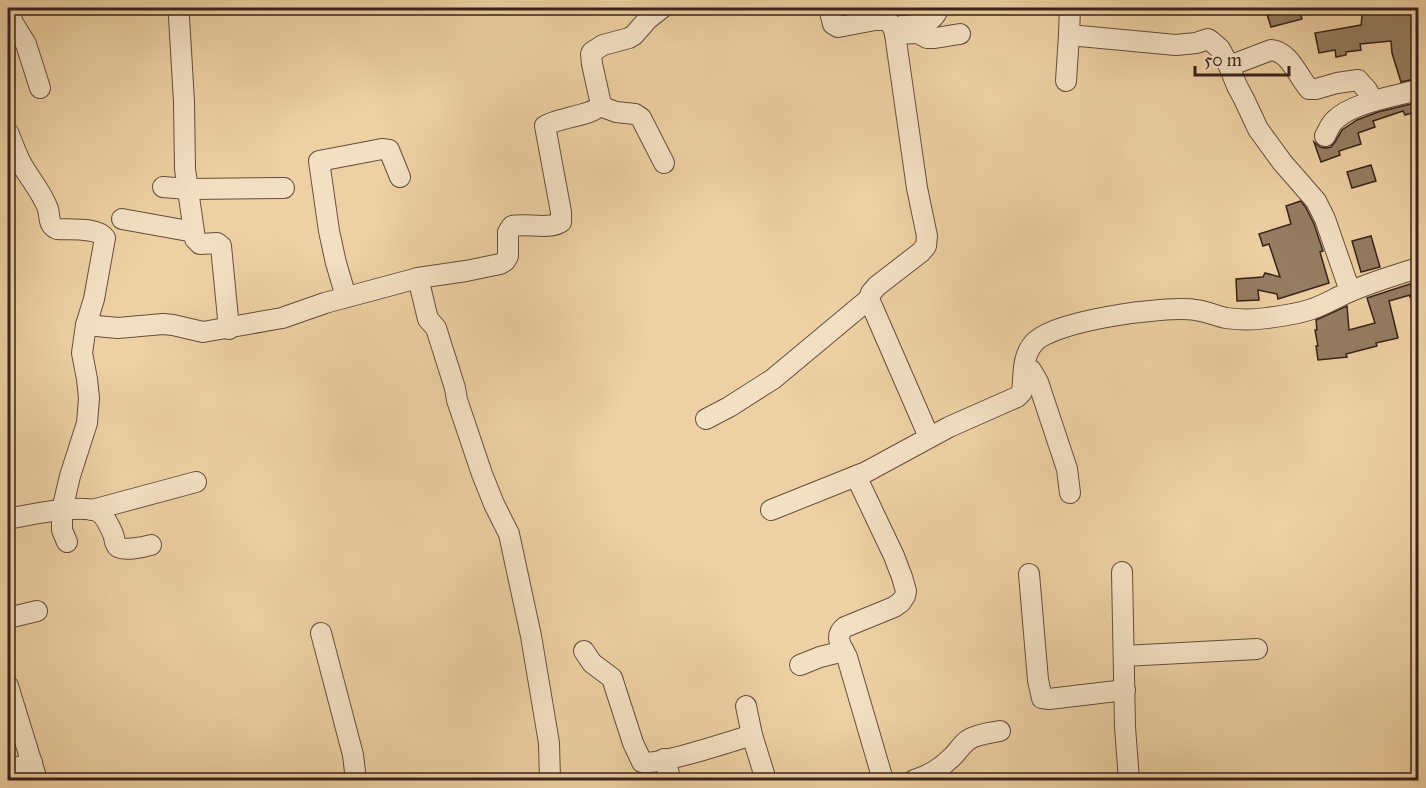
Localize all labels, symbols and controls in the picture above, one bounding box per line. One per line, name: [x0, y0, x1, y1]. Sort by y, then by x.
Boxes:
scale bar: [1195, 39, 1290, 77]
text: 50 m: [1204, 49, 1242, 71]

